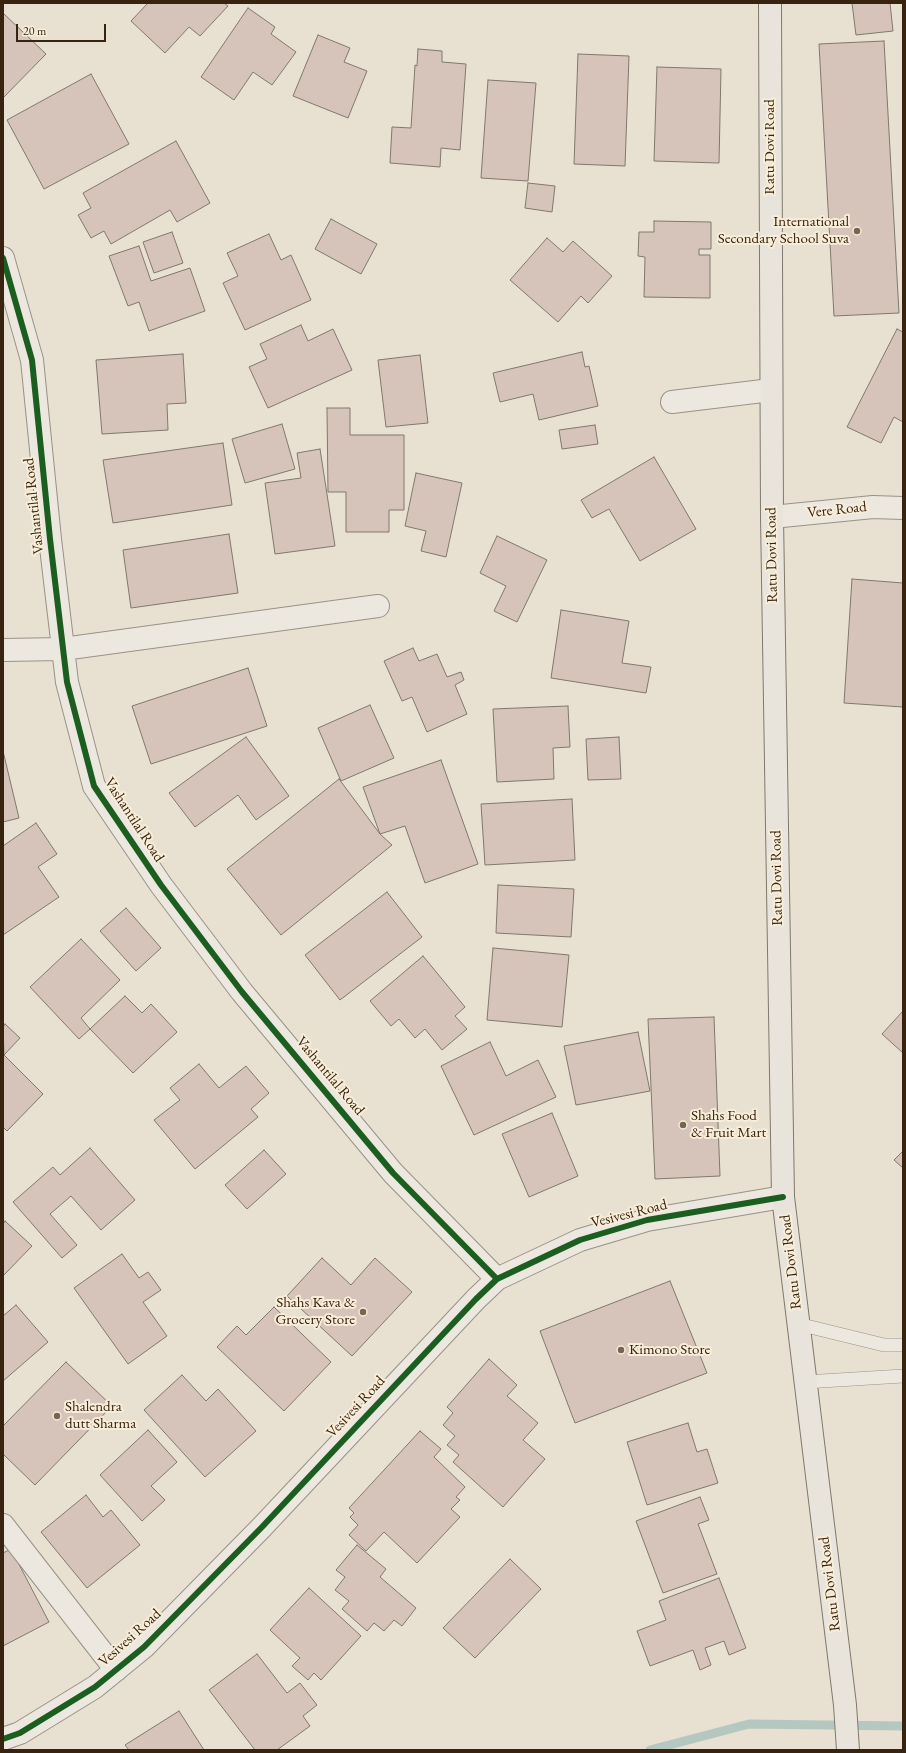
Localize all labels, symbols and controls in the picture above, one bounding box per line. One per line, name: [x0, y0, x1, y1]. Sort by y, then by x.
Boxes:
scale bar: [18, 16, 108, 42]
text: 20 m: [23, 23, 46, 39]
street label: Ratu Dovi Road: [761, 99, 779, 195]
place label: International Secondary School Suva: [718, 213, 849, 248]
marker: International Secondary School Suva: [852, 226, 862, 236]
street label: Vashantilal Road: [20, 457, 48, 555]
street label: Vere Road: [806, 498, 868, 522]
street label: Ratu Dovi Road: [762, 507, 782, 603]
street label: Vashantilal Road: [100, 774, 168, 866]
street label: Ratu Dovi Road: [767, 830, 787, 926]
street label: Vashantilal Road: [292, 1033, 368, 1119]
place label: Shahs Food & Fruit Mart: [691, 1107, 766, 1142]
marker: Shahs Food & Fruit Mart: [678, 1120, 688, 1130]
street label: Vesivesi Road: [589, 1196, 669, 1232]
street label: Ratu Dovi Road: [776, 1214, 806, 1310]
place label: Shahs Kava & Grocery Store: [275, 1294, 355, 1329]
marker: Shahs Kava & Grocery Store: [358, 1307, 368, 1317]
place label: Kimono Store: [629, 1341, 710, 1359]
marker: Kimono Store: [616, 1345, 626, 1355]
street label: Vesivesi Road: [323, 1372, 389, 1442]
place label: Shalendra dutt Sharma: [65, 1398, 136, 1433]
marker: Shalendra dutt Sharma: [52, 1411, 62, 1421]
street label: Ratu Dovi Road: [815, 1536, 845, 1632]
street label: Vesivesi Road: [95, 1605, 165, 1671]

